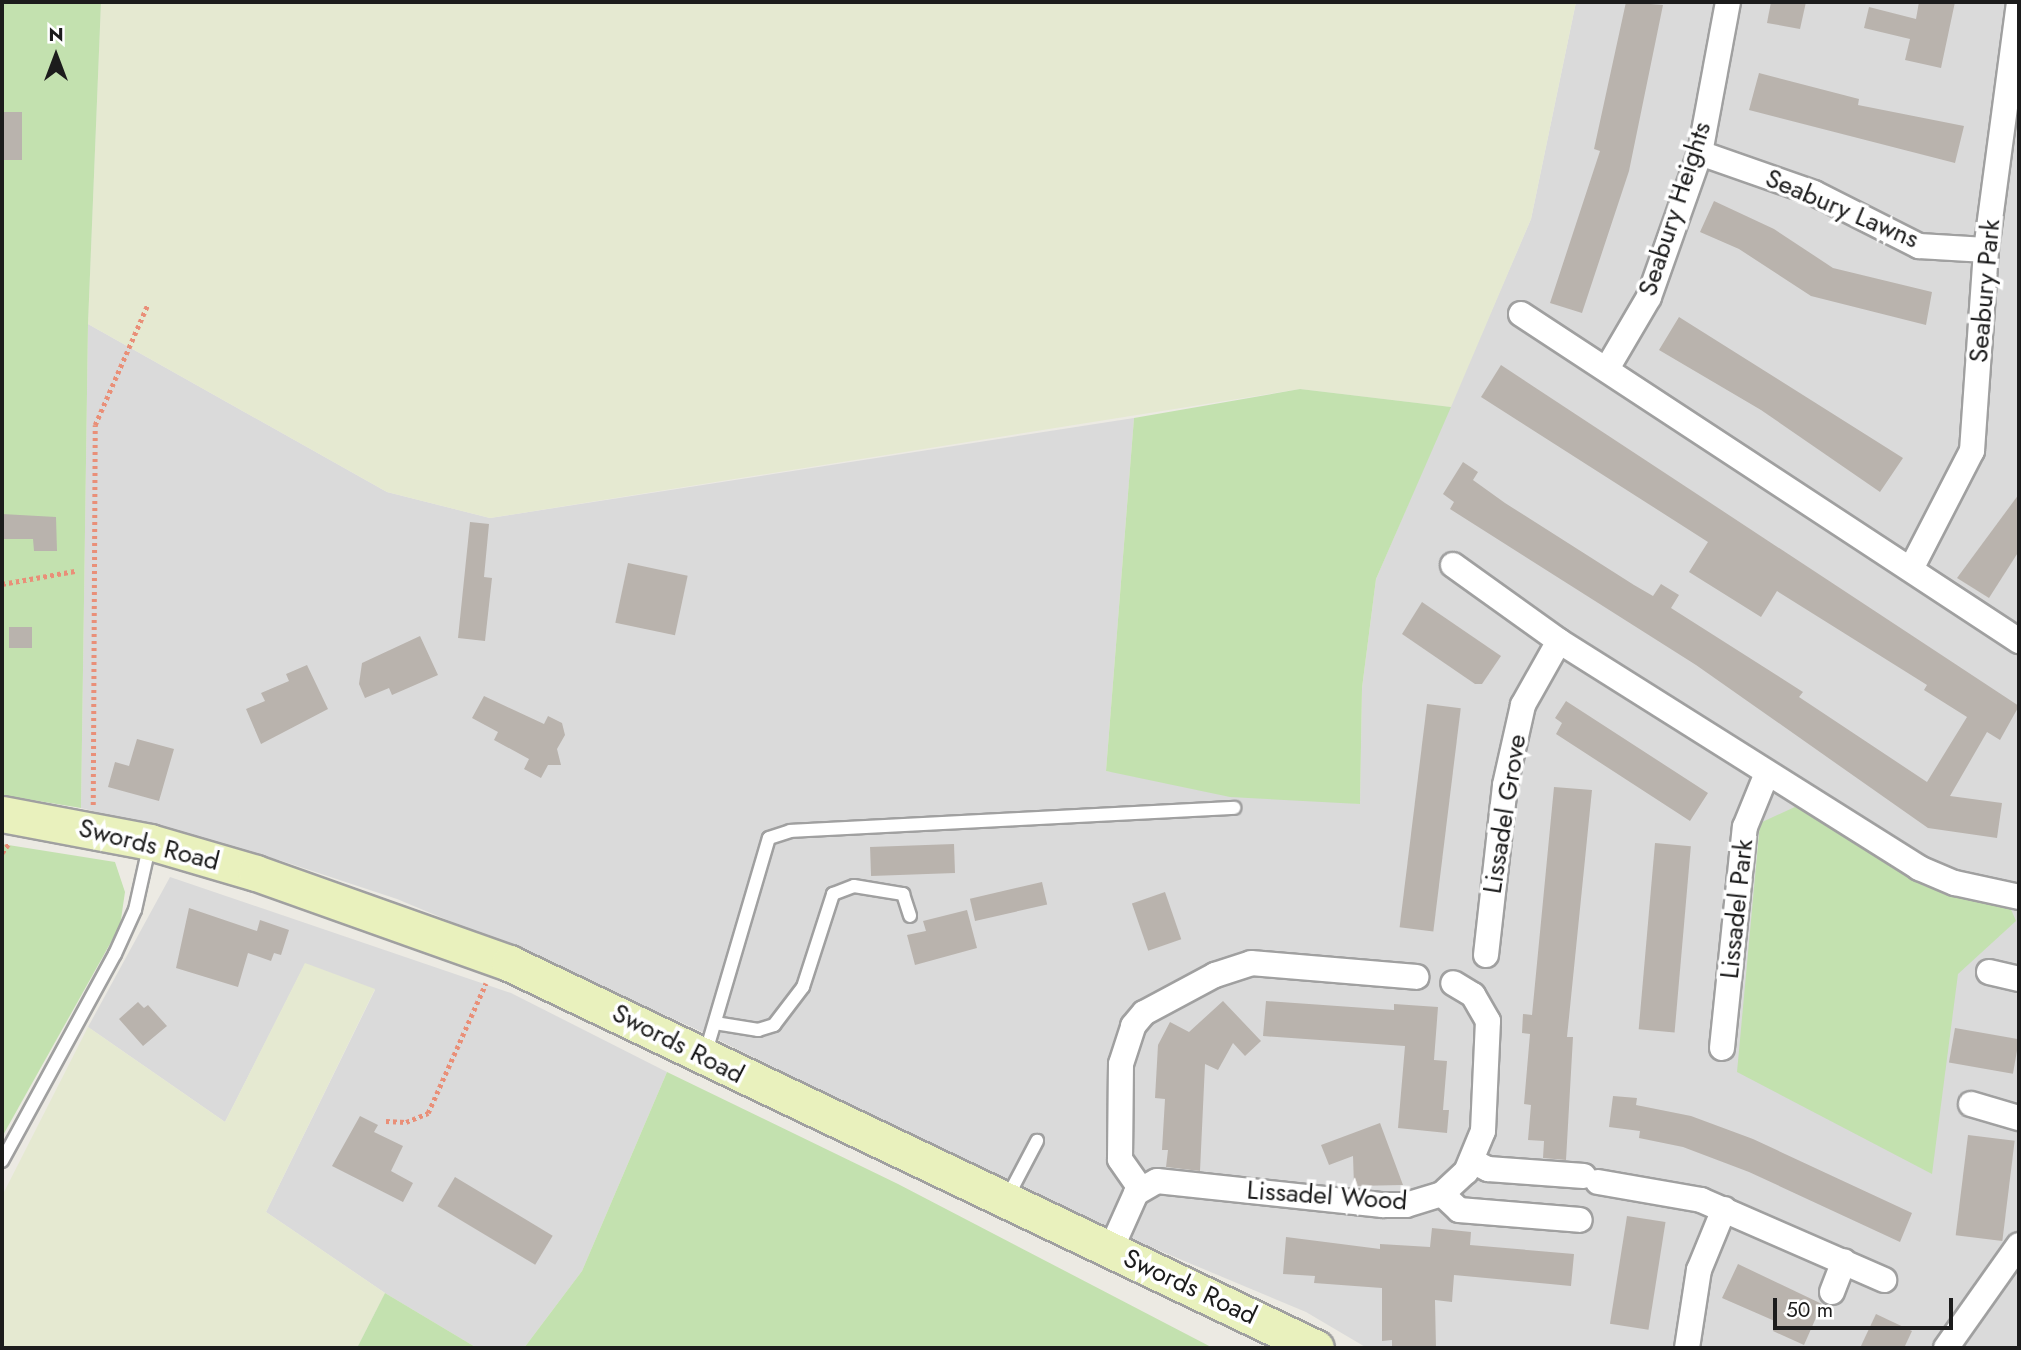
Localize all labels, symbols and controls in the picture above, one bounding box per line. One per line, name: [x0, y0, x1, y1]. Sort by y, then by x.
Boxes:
north arrow: [21, 21, 91, 91]
text: N: [48, 21, 64, 48]
street label: Seabury Heights: [1632, 118, 1718, 300]
street label: Seabury Lawns: [1761, 163, 1923, 255]
street label: Seabury Park: [1963, 218, 2007, 364]
street label: Lissadel Grove: [1477, 732, 1533, 896]
street label: Swords Road: [75, 812, 223, 878]
street label: Lissadel Park: [1714, 838, 1760, 980]
street label: Swords Road: [607, 997, 749, 1091]
street label: Lissadel Wood: [1246, 1175, 1408, 1217]
street label: Swords Road: [1118, 1242, 1262, 1332]
scale bar: [1776, 1284, 1956, 1328]
text: 50 m: [1786, 1295, 1833, 1325]

